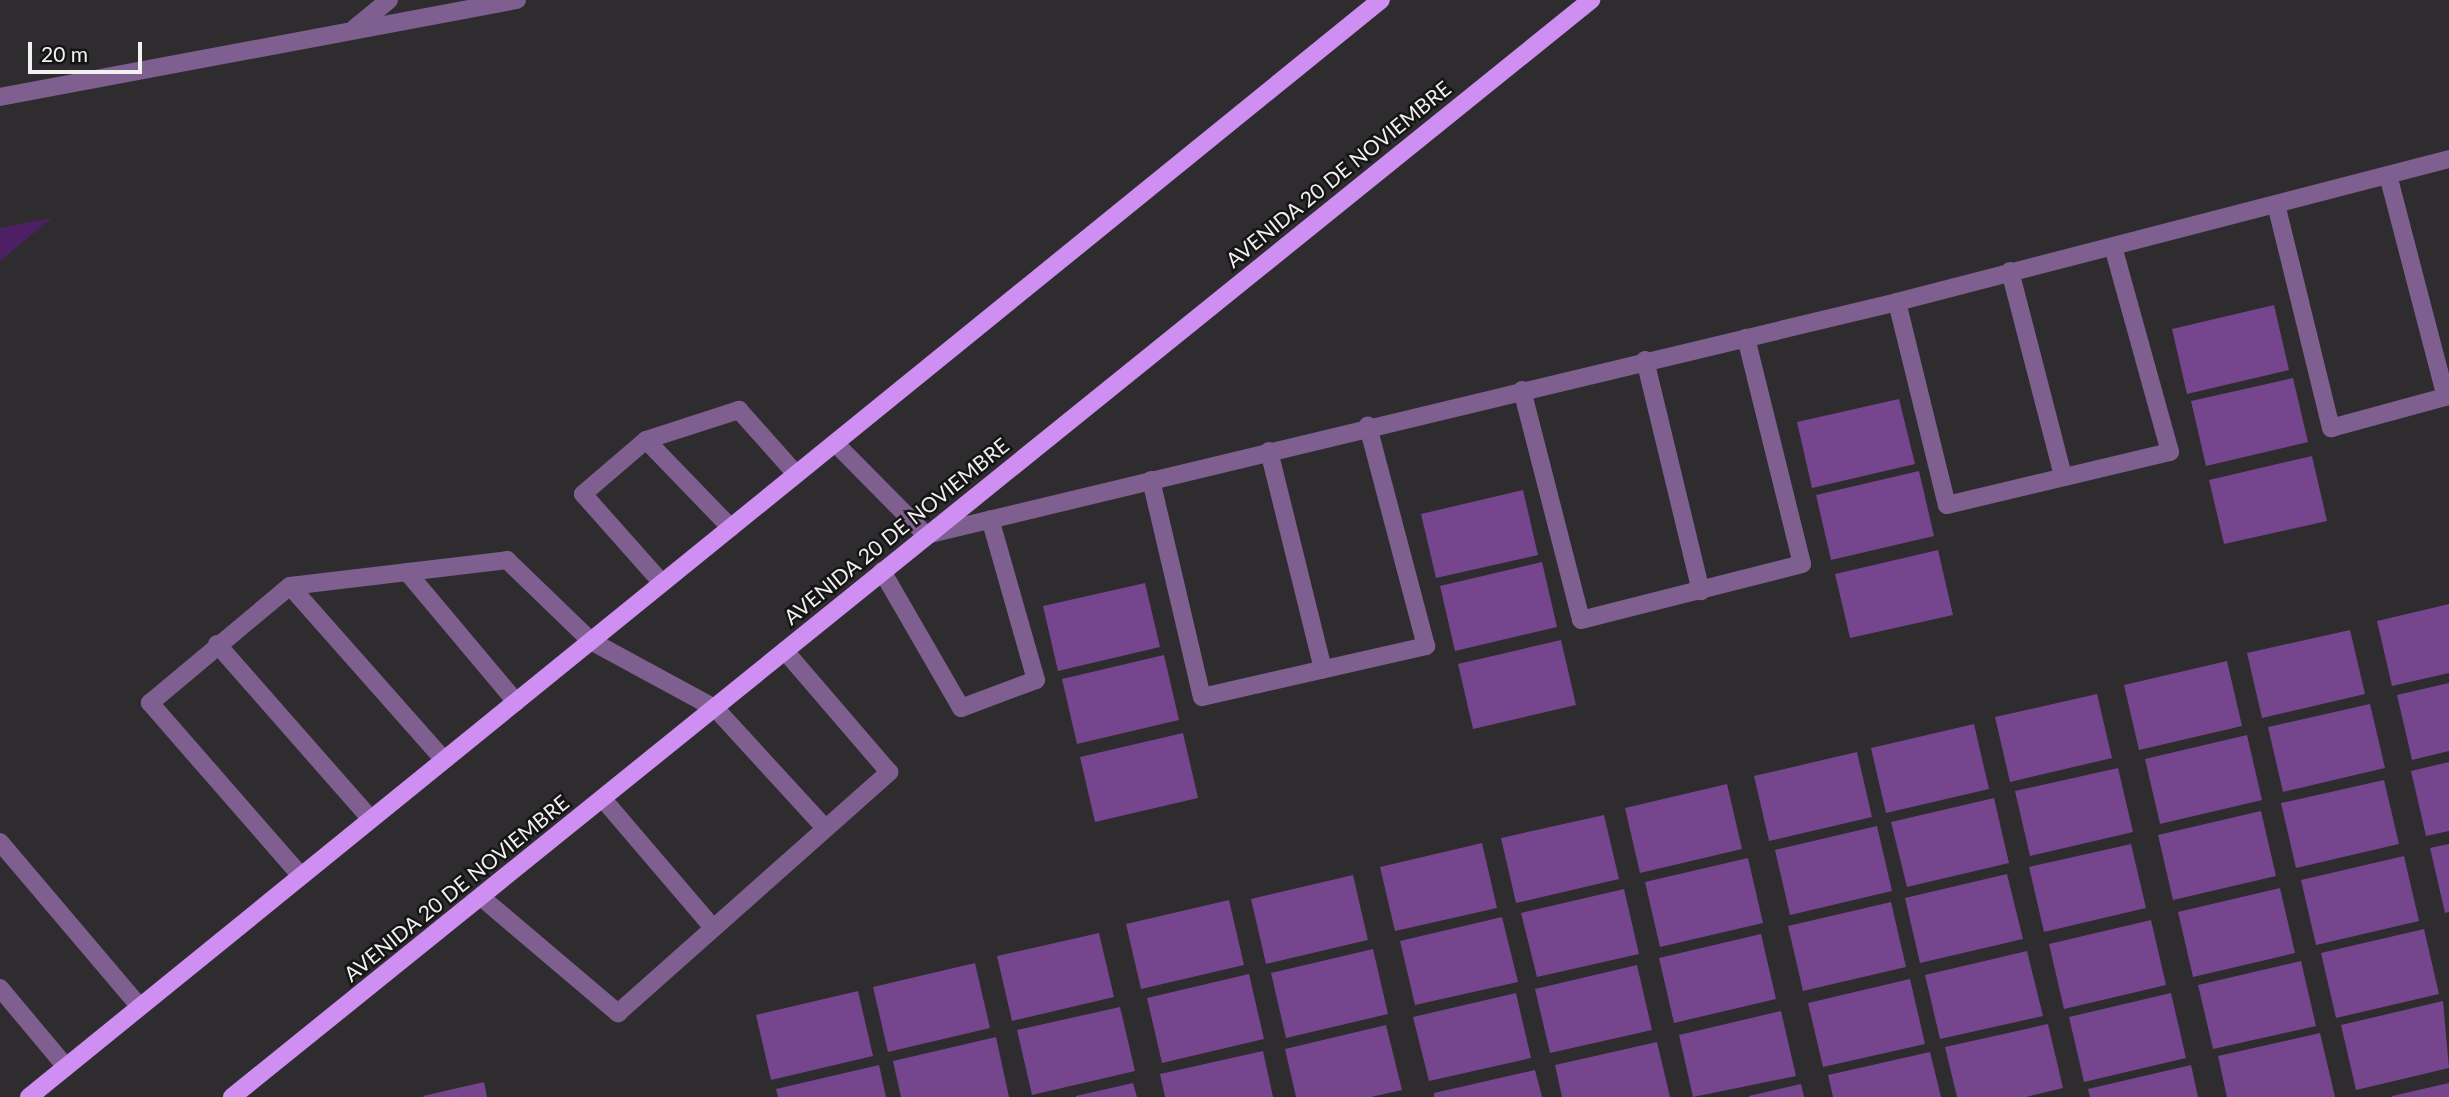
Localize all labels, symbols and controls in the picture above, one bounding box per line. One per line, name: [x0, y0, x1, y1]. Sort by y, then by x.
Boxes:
scale bar: [32, 28, 145, 72]
text: 20 m: [41, 41, 88, 66]
street label: AVENIDA 20 DE NOVIEMBRE: [1220, 75, 1456, 273]
street label: AVENIDA 20 DE NOVIEMBRE: [778, 432, 1014, 630]
street label: AVENIDA 20 DE NOVIEMBRE: [338, 789, 574, 987]

